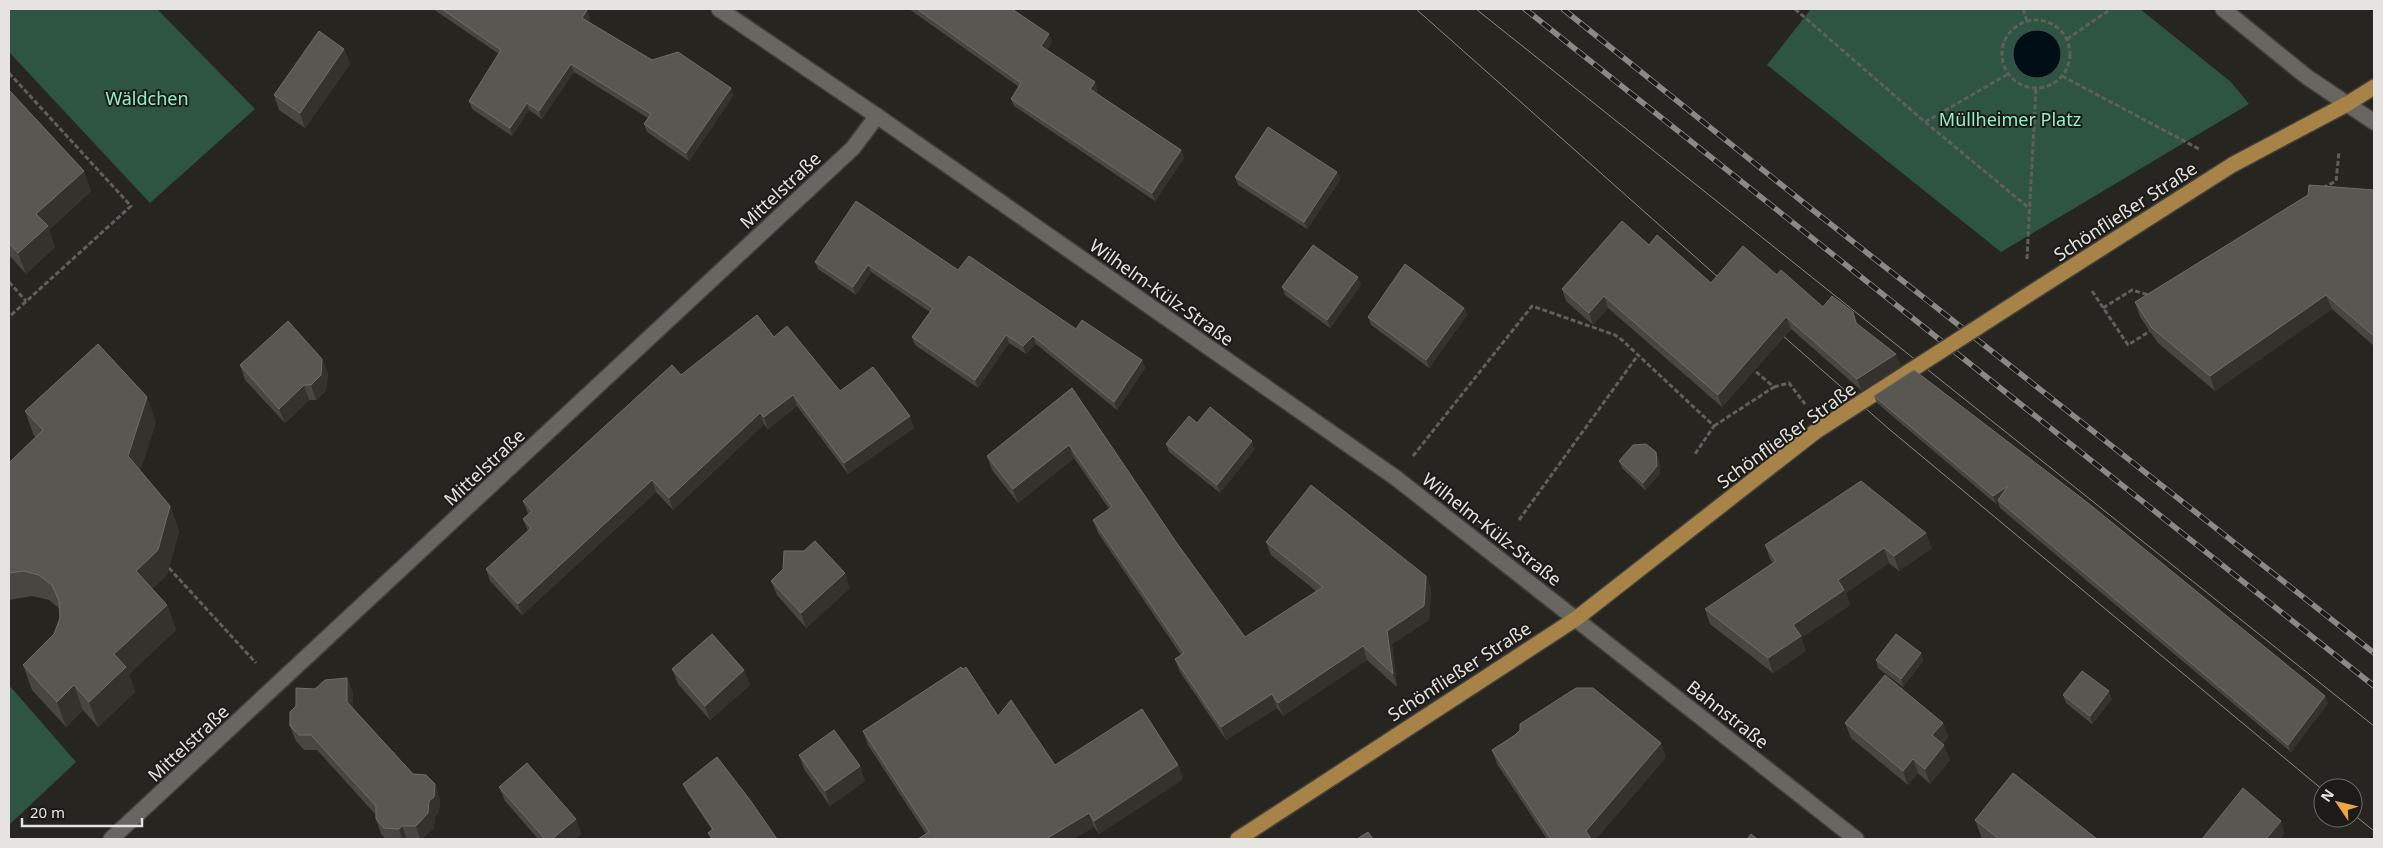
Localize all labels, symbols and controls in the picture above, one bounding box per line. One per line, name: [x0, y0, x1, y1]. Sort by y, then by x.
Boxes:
park label: Wäldchen: [105, 86, 189, 110]
park label: Müllheimer Platz: [1939, 107, 2081, 131]
street label: Mittelstraße: [734, 146, 826, 234]
street label: Schönfließer Straße: [2049, 156, 2201, 266]
street label: Wilhelm-Külz-Straße: [1085, 233, 1239, 351]
street label: Schönfließer Straße: [1712, 377, 1860, 493]
street label: Mittelstraße: [438, 423, 530, 511]
street label: Wilhelm-Külz-Straße: [1417, 467, 1567, 591]
street label: Schönfließer Straße: [1383, 616, 1535, 726]
street label: Bahnstraße: [1682, 674, 1774, 754]
street label: Mittelstraße: [142, 699, 234, 787]
north arrow: [2313, 778, 2363, 828]
text: N: [2316, 785, 2338, 805]
scale bar: [22, 796, 142, 828]
text: 20 m: [30, 802, 65, 822]

